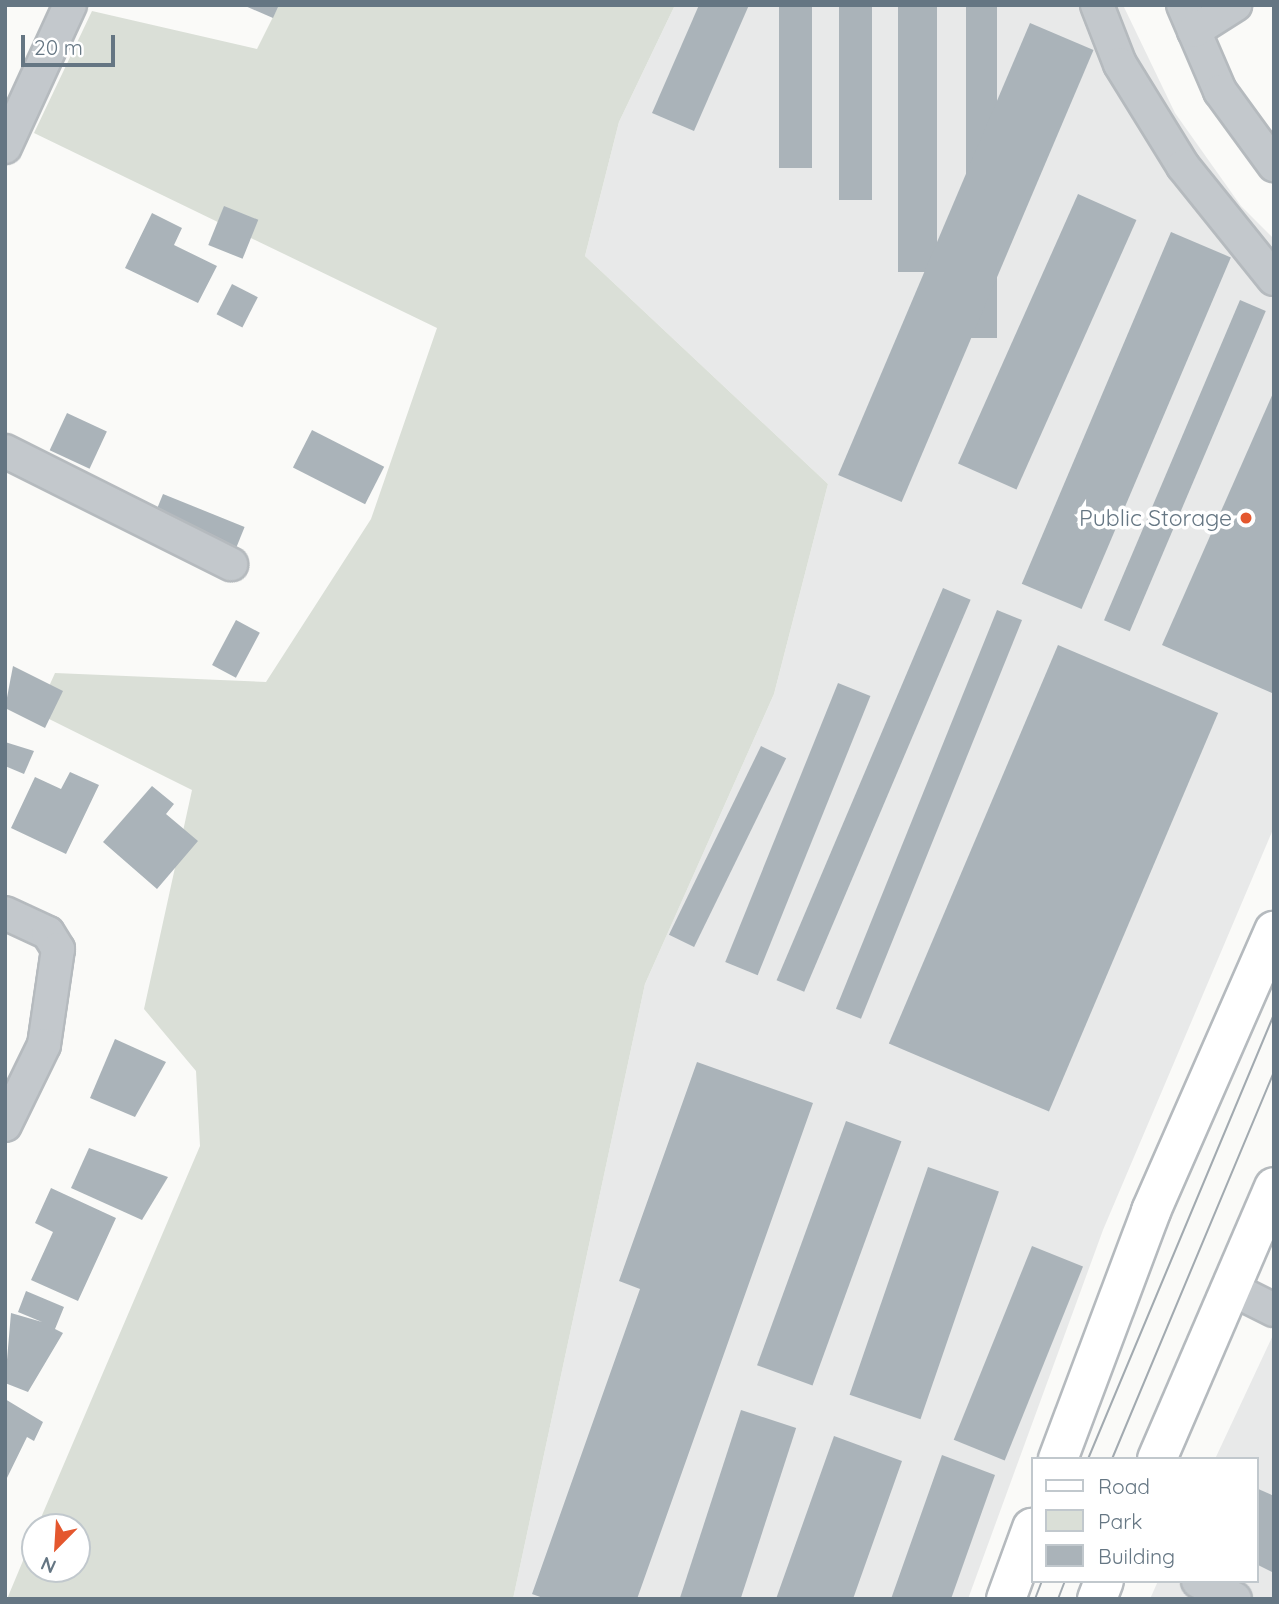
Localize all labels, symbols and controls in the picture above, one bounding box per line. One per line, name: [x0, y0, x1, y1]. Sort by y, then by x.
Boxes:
scale bar: [24, 21, 119, 65]
text: 20 m: [34, 34, 83, 60]
place label: Public Storage: [1079, 504, 1232, 532]
marker: Public Storage: [1238, 510, 1254, 526]
legend: [1030, 1457, 1258, 1583]
text: Road: [1098, 1473, 1150, 1499]
text: Park: [1098, 1508, 1142, 1534]
north arrow: [21, 1513, 91, 1583]
text: Building: [1098, 1543, 1175, 1569]
text: N: [37, 1552, 60, 1579]

